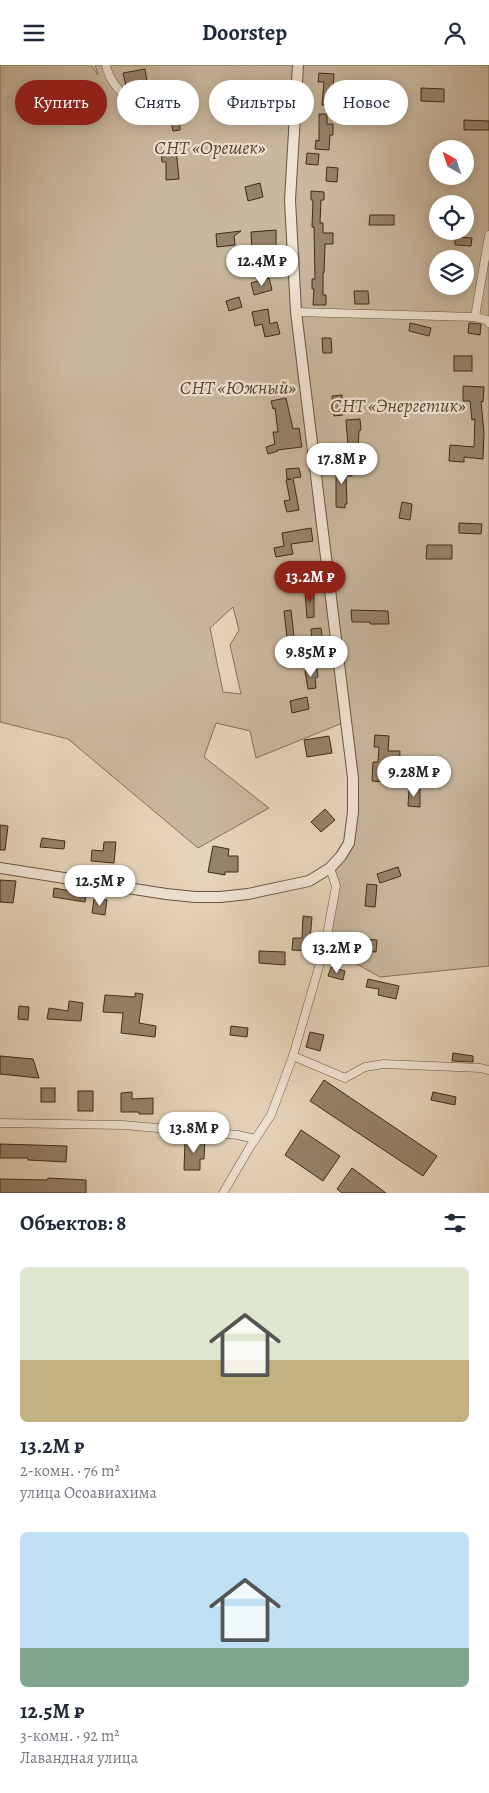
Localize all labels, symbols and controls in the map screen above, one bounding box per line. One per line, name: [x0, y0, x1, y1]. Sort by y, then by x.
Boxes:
text: Doorstep: [202, 18, 287, 48]
icon: menu: [20, 19, 48, 47]
icon: person: [441, 19, 469, 47]
chip: Купить: [15, 80, 107, 125]
chip: Снять: [117, 80, 199, 125]
chip: Фильтры: [209, 80, 314, 125]
chip: Новое: [324, 80, 408, 125]
park label: СНТ «Орешек»: [154, 135, 266, 161]
north arrow: [429, 140, 474, 185]
map controls: [429, 140, 474, 295]
button: locate: [429, 195, 474, 240]
pin: 12.4M ₽: [216, 245, 308, 287]
text: 12.4M ₽: [237, 250, 287, 272]
button: layers: [429, 250, 474, 295]
park label: СНТ «Южный»: [180, 375, 296, 401]
park label: СНТ «Энергетик»: [330, 393, 466, 419]
pin: 17.8M ₽: [296, 443, 388, 485]
text: 17.8M ₽: [317, 448, 367, 470]
pin: 13.2M ₽: [264, 561, 356, 603]
text: 13.2M ₽: [285, 566, 335, 588]
pin: 9.85M ₽: [265, 635, 357, 678]
text: 9.85M ₽: [286, 641, 336, 663]
pin: 9.28M ₽: [368, 755, 460, 798]
text: 9.28M ₽: [388, 761, 440, 783]
pin: 12.5M ₽: [54, 865, 146, 907]
text: 12.5M ₽: [75, 870, 125, 892]
pin: 13.2M ₽: [291, 931, 383, 974]
text: 13.2M ₽: [312, 937, 362, 959]
pin: 13.8M ₽: [148, 1111, 240, 1154]
text: 13.8M ₽: [169, 1117, 219, 1139]
text: Объектов: 8: [20, 1209, 126, 1237]
icon: filters: [441, 1209, 469, 1237]
icon: home: [200, 1300, 290, 1390]
text: 13.2M ₽: [20, 1432, 84, 1460]
text: 2-комн. · 76 m²: [20, 1460, 120, 1482]
text: улица Осоавиахима: [20, 1482, 157, 1504]
icon: home: [200, 1565, 290, 1655]
text: 12.5M ₽: [20, 1697, 84, 1725]
text: 3-комн. · 92 m²: [20, 1725, 120, 1747]
text: Лавандная улица: [20, 1747, 138, 1769]

